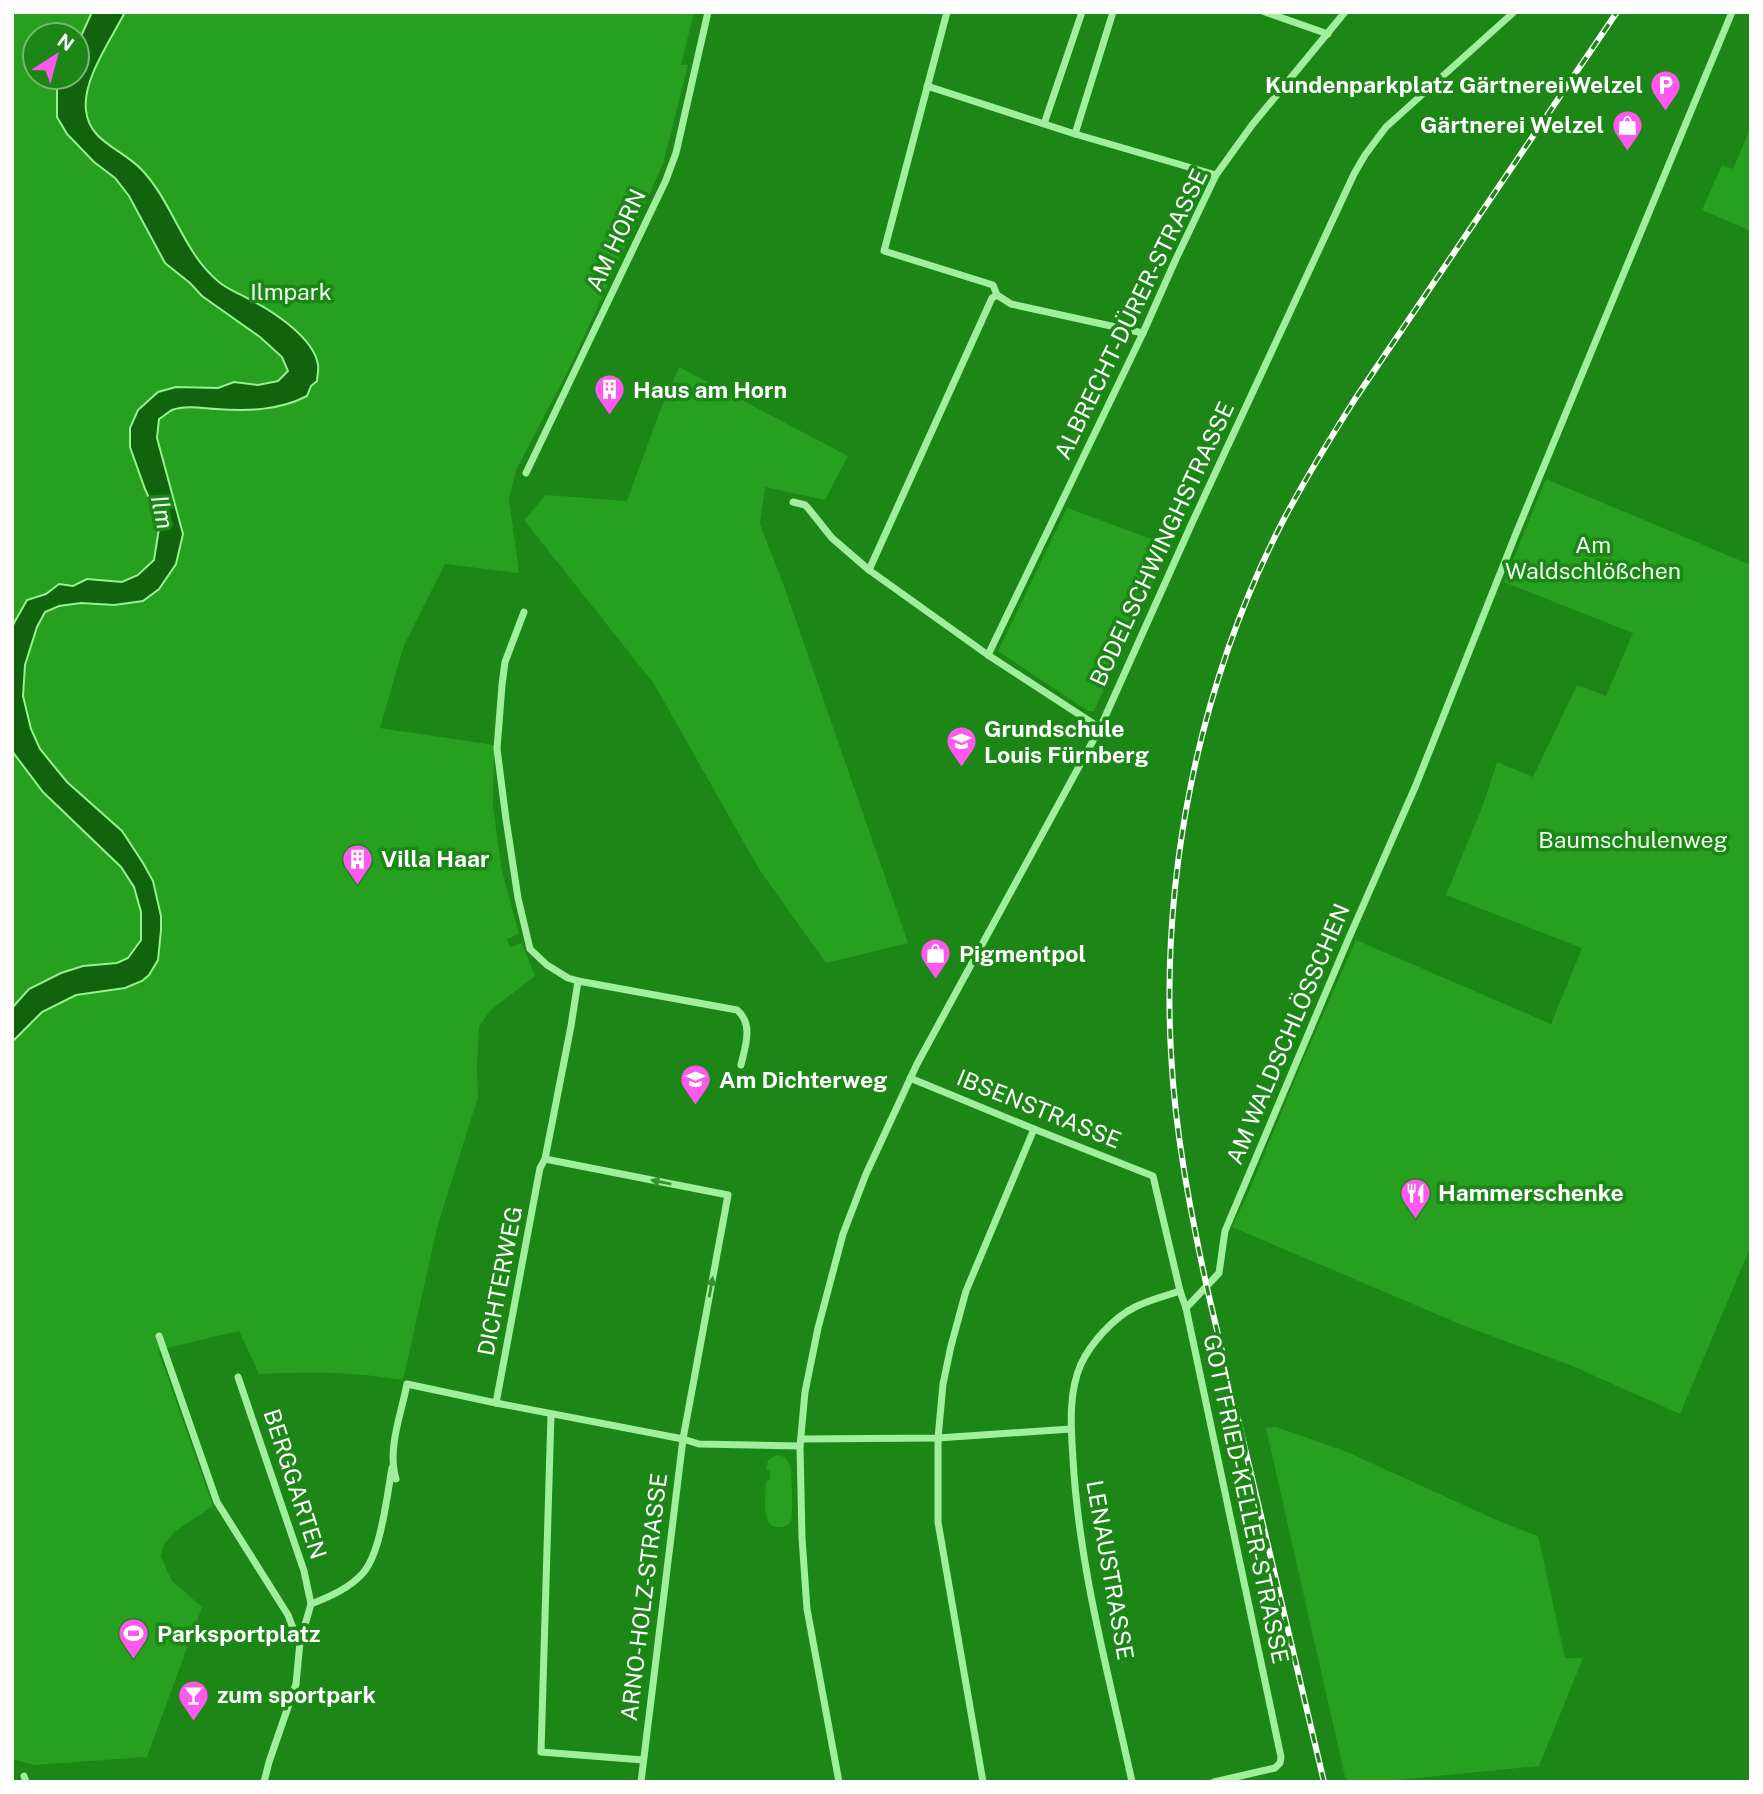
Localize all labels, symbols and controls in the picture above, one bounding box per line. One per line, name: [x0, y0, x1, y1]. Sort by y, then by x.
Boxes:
north arrow: [21, 21, 91, 91]
text: N: [54, 29, 78, 56]
parking icon: Kundenparkplatz Gärtnerei Welzel: [1649, 68, 1683, 112]
place label: Kundenparkplatz Gärtnerei Welzel: [1265, 71, 1643, 98]
shop icon: Gärtnerei Welzel: [1610, 108, 1644, 152]
place label: Gärtnerei Welzel: [1420, 111, 1604, 138]
street label: ALBRECHT-DÜRER-STRASSE: [1048, 164, 1213, 463]
street label: AM HORN: [580, 184, 651, 295]
park label: Ilmpark: [250, 278, 332, 305]
building icon: Haus am Horn: [593, 373, 627, 417]
place label: Haus am Horn: [633, 376, 787, 403]
street label: BODELSCHWINGHSTRASSE: [1084, 397, 1239, 690]
water label: Ilm: [146, 492, 180, 531]
park label: Am Waldschlößchen: [1505, 531, 1681, 584]
place label: Grundschule Louis Fürnberg: [984, 715, 1149, 768]
school or university icon: Grundschule Louis Fürnberg: [944, 725, 978, 769]
park label: Baumschulenweg: [1538, 826, 1728, 853]
building icon: Villa Haar: [341, 842, 375, 886]
place label: Villa Haar: [381, 845, 489, 872]
street label: AM WALDSCHLÖSSCHEN: [1220, 899, 1355, 1168]
shop icon: Pigmentpol: [919, 937, 953, 981]
place label: Pigmentpol: [959, 940, 1086, 967]
school or university icon: Am Dichterweg: [679, 1063, 713, 1107]
street label: IBSENSTRASSE: [953, 1063, 1125, 1154]
place label: Am Dichterweg: [719, 1066, 887, 1093]
restaurant icon: Hammerschenke: [1398, 1176, 1432, 1220]
one-way arrow: [650, 1177, 672, 1188]
place label: Hammerschenke: [1438, 1179, 1624, 1206]
street label: DICHTERWEG: [472, 1204, 527, 1358]
one-way arrow: [706, 1275, 717, 1297]
street label: GOTTFRIED-KELLER-STRASSE: [1198, 1332, 1295, 1666]
street label: BERGGARTEN: [259, 1405, 332, 1562]
street label: ARNO-HOLZ-STRASSE: [615, 1471, 672, 1722]
street label: LENAUSTRASSE: [1081, 1478, 1140, 1662]
sports icon: Parksportplatz: [117, 1617, 151, 1661]
place label: Parksportplatz: [157, 1620, 320, 1647]
bar icon: zum sportpark: [177, 1678, 211, 1722]
place label: zum sportpark: [217, 1681, 376, 1708]

